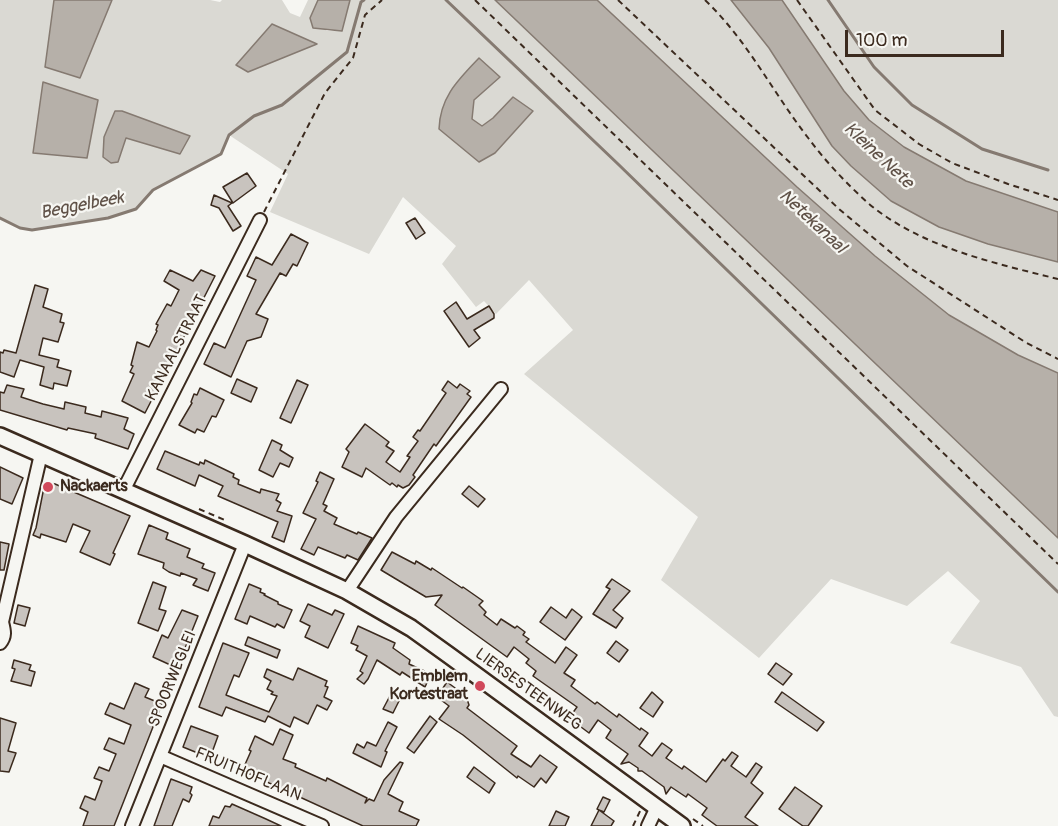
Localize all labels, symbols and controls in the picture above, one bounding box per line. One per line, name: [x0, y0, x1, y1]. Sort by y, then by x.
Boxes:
scale bar: [848, 18, 1007, 56]
text: 100 m: [856, 29, 908, 52]
water label: Kleine Nete: [839, 118, 917, 194]
water label: Netekanaal: [774, 186, 850, 258]
water label: Beggelbeek: [39, 187, 125, 225]
street label: KANAALSTRAAT: [142, 292, 212, 404]
place label: Nackaerts: [60, 477, 128, 497]
marker: Nackaerts: [41, 480, 55, 494]
street label: SPOORWEGLEI: [145, 628, 201, 730]
street label: LIERSESTEENWEG: [471, 645, 585, 735]
place label: Emblem Kortestraat: [390, 667, 468, 705]
marker: Emblem Kortestraat: [473, 679, 487, 693]
street label: FRUITHOFLAAN: [192, 744, 304, 806]

